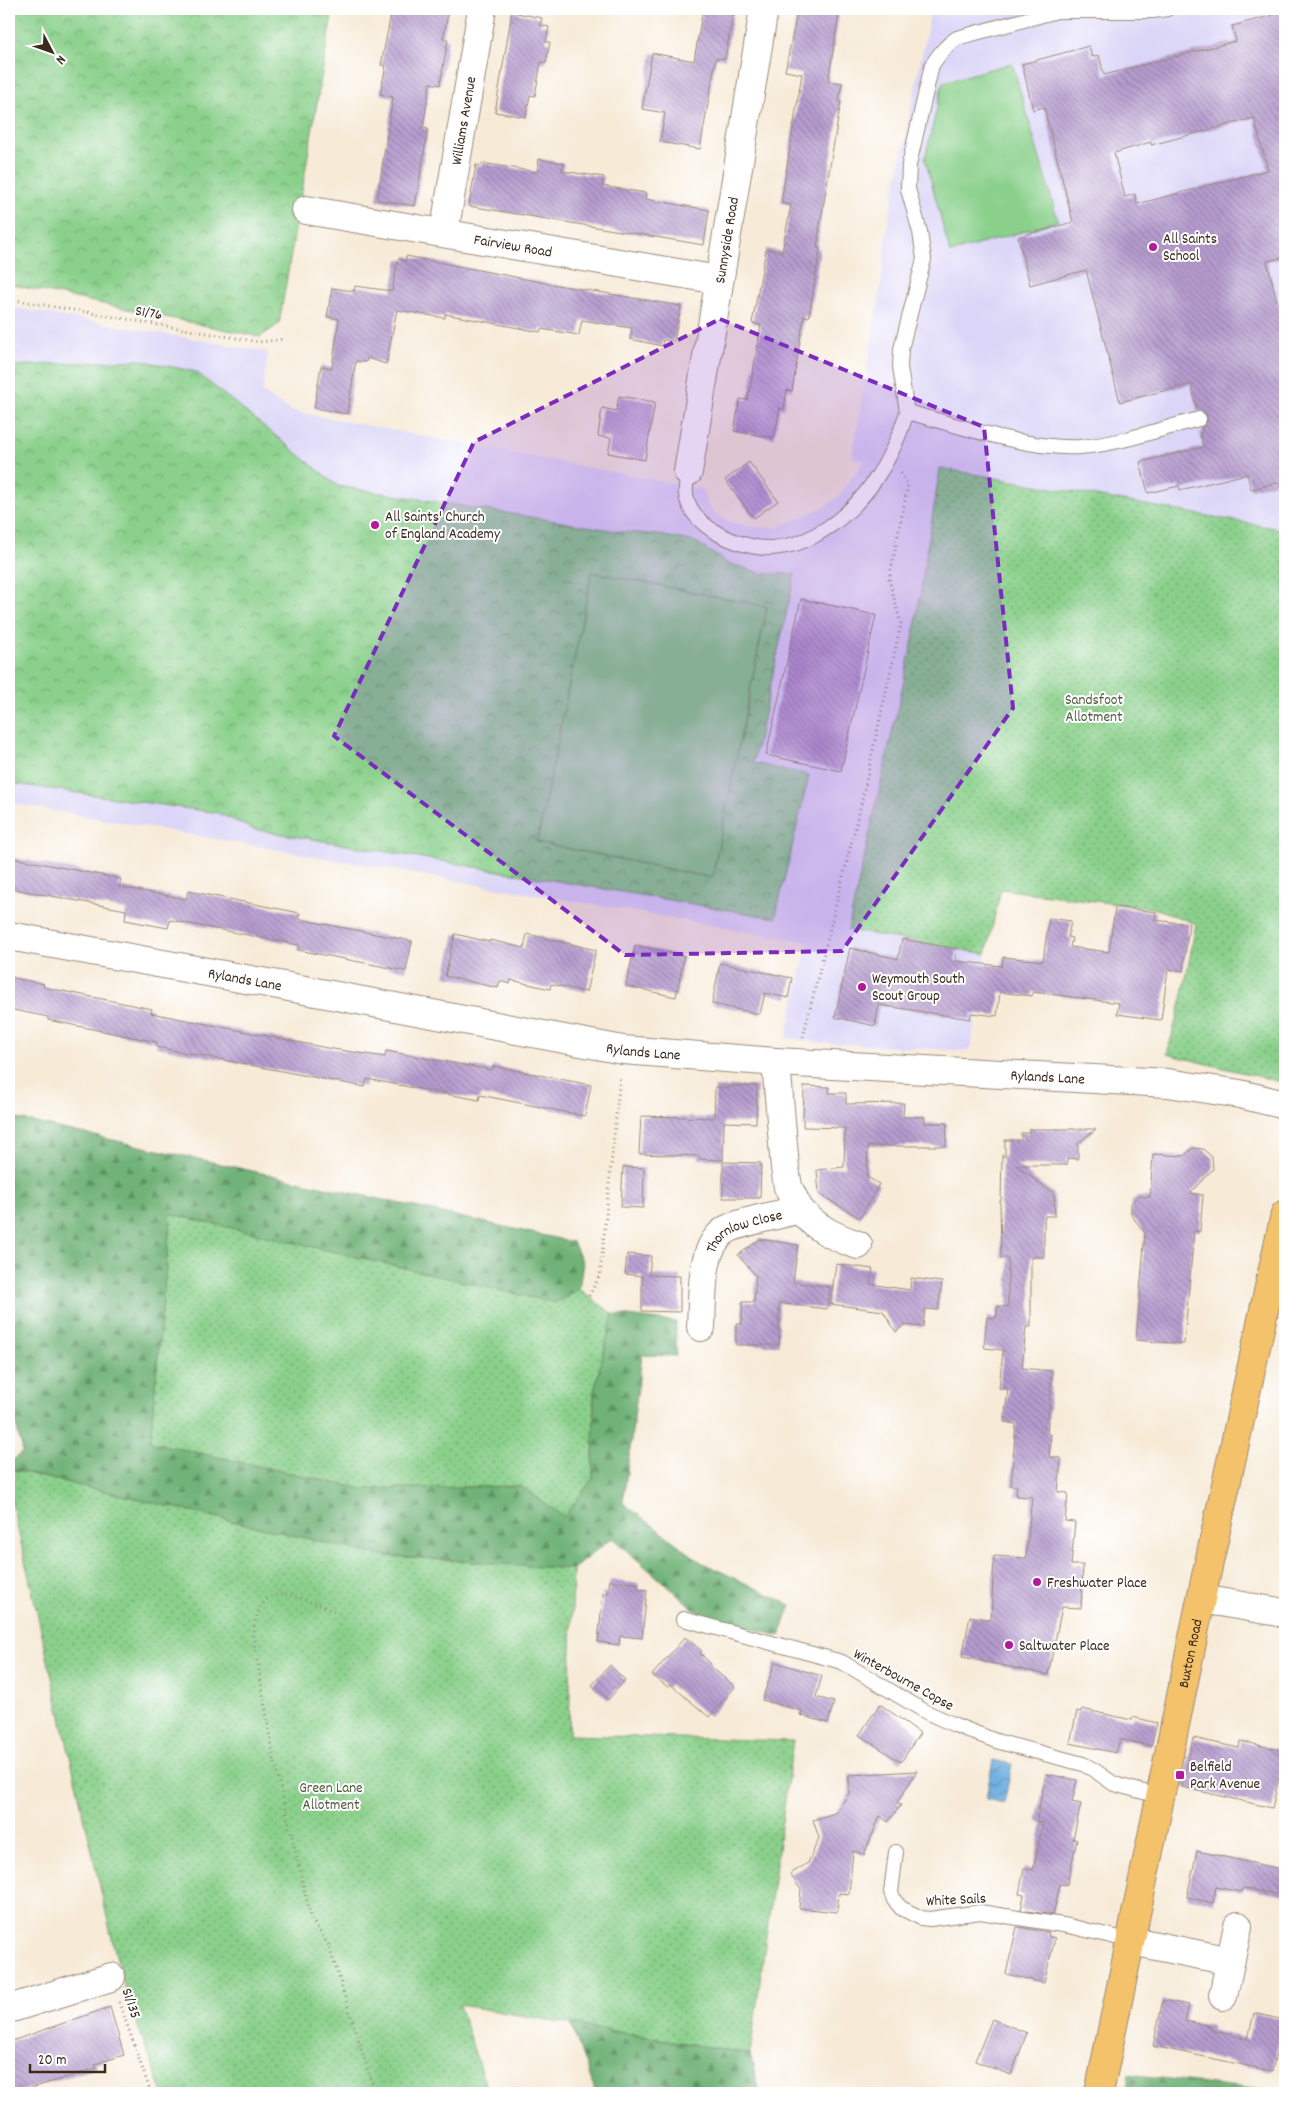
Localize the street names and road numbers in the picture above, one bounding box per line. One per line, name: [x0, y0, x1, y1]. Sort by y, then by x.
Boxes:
street label: Williams Avenue: [447, 75, 483, 167]
street label: Sunnyside Road: [710, 196, 746, 285]
street label: Fairview Road: [472, 230, 553, 265]
street label: S1/76: [133, 301, 164, 327]
street label: Rylands Lane: [206, 963, 284, 999]
street label: Rylands Lane: [604, 1038, 682, 1068]
street label: Rylands Lane: [1010, 1066, 1086, 1092]
street label: Thornlow Close: [701, 1205, 785, 1257]
street label: Buxton Road: [1174, 1617, 1210, 1690]
street label: Winterbourne Copse: [849, 1644, 958, 1718]
street label: White Sails: [926, 1888, 987, 1914]
street label: S1/135: [115, 1985, 146, 2022]

